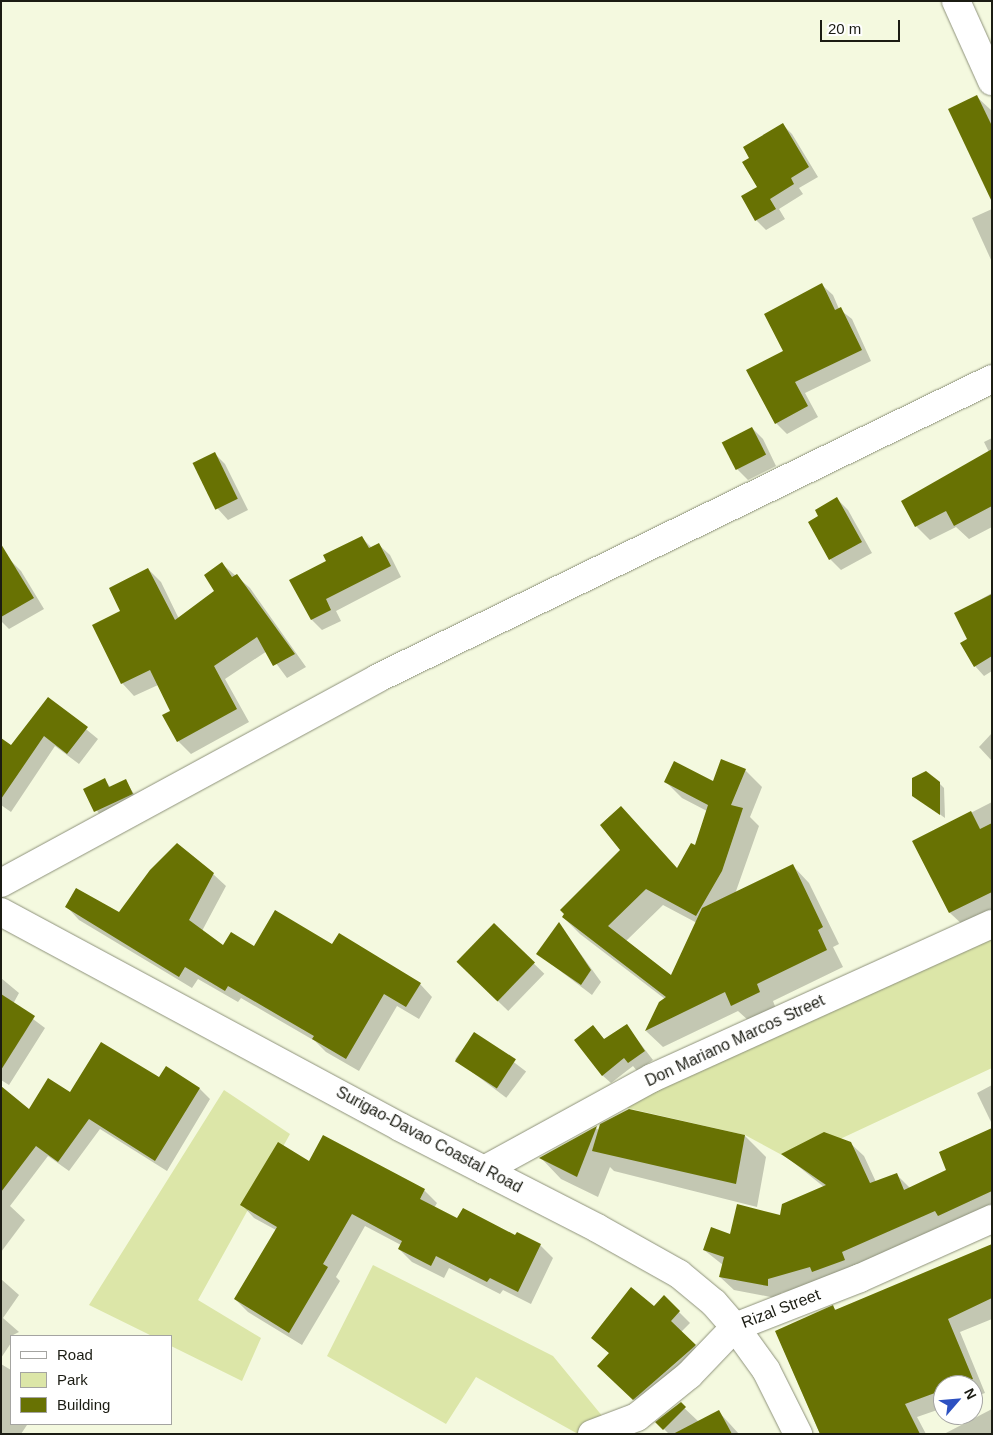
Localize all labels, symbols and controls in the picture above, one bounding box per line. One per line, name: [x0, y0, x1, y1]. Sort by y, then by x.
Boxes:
scale bar: [823, 10, 903, 42]
text: 20 m: [828, 20, 861, 37]
street label: Don Mariano Marcos Street: [642, 991, 828, 1091]
street label: Surigao-Davao Coastal Road: [333, 1083, 525, 1197]
street label: Rizal Street: [739, 1285, 823, 1333]
legend: [10, 1335, 172, 1425]
text: Road: [57, 1346, 93, 1363]
text: Park: [57, 1371, 88, 1388]
north arrow: [933, 1375, 983, 1425]
text: N: [961, 1386, 980, 1402]
text: Building: [57, 1396, 110, 1413]

